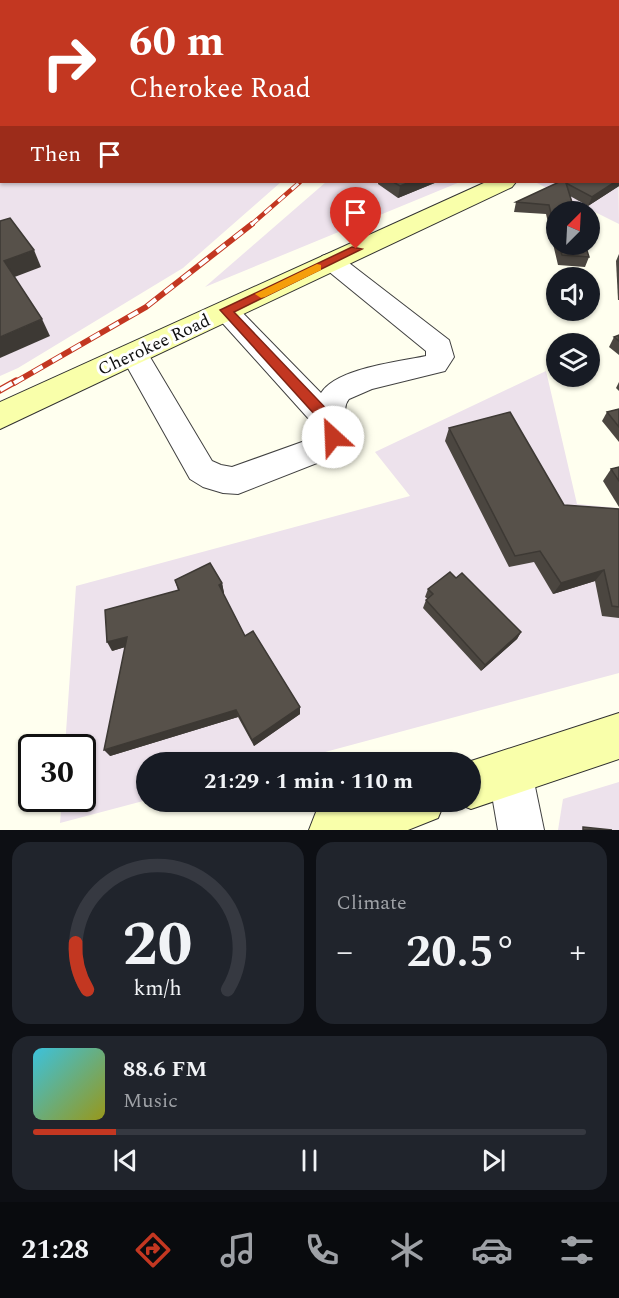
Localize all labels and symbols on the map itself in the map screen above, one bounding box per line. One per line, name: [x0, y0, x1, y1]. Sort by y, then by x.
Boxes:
pin: [330, 187, 381, 249]
north arrow: [546, 201, 600, 255]
street label: Cherokee Road: [93, 307, 215, 383]
position arrow: [301, 405, 365, 469]
speed limit sign: 30: [18, 734, 96, 812]

